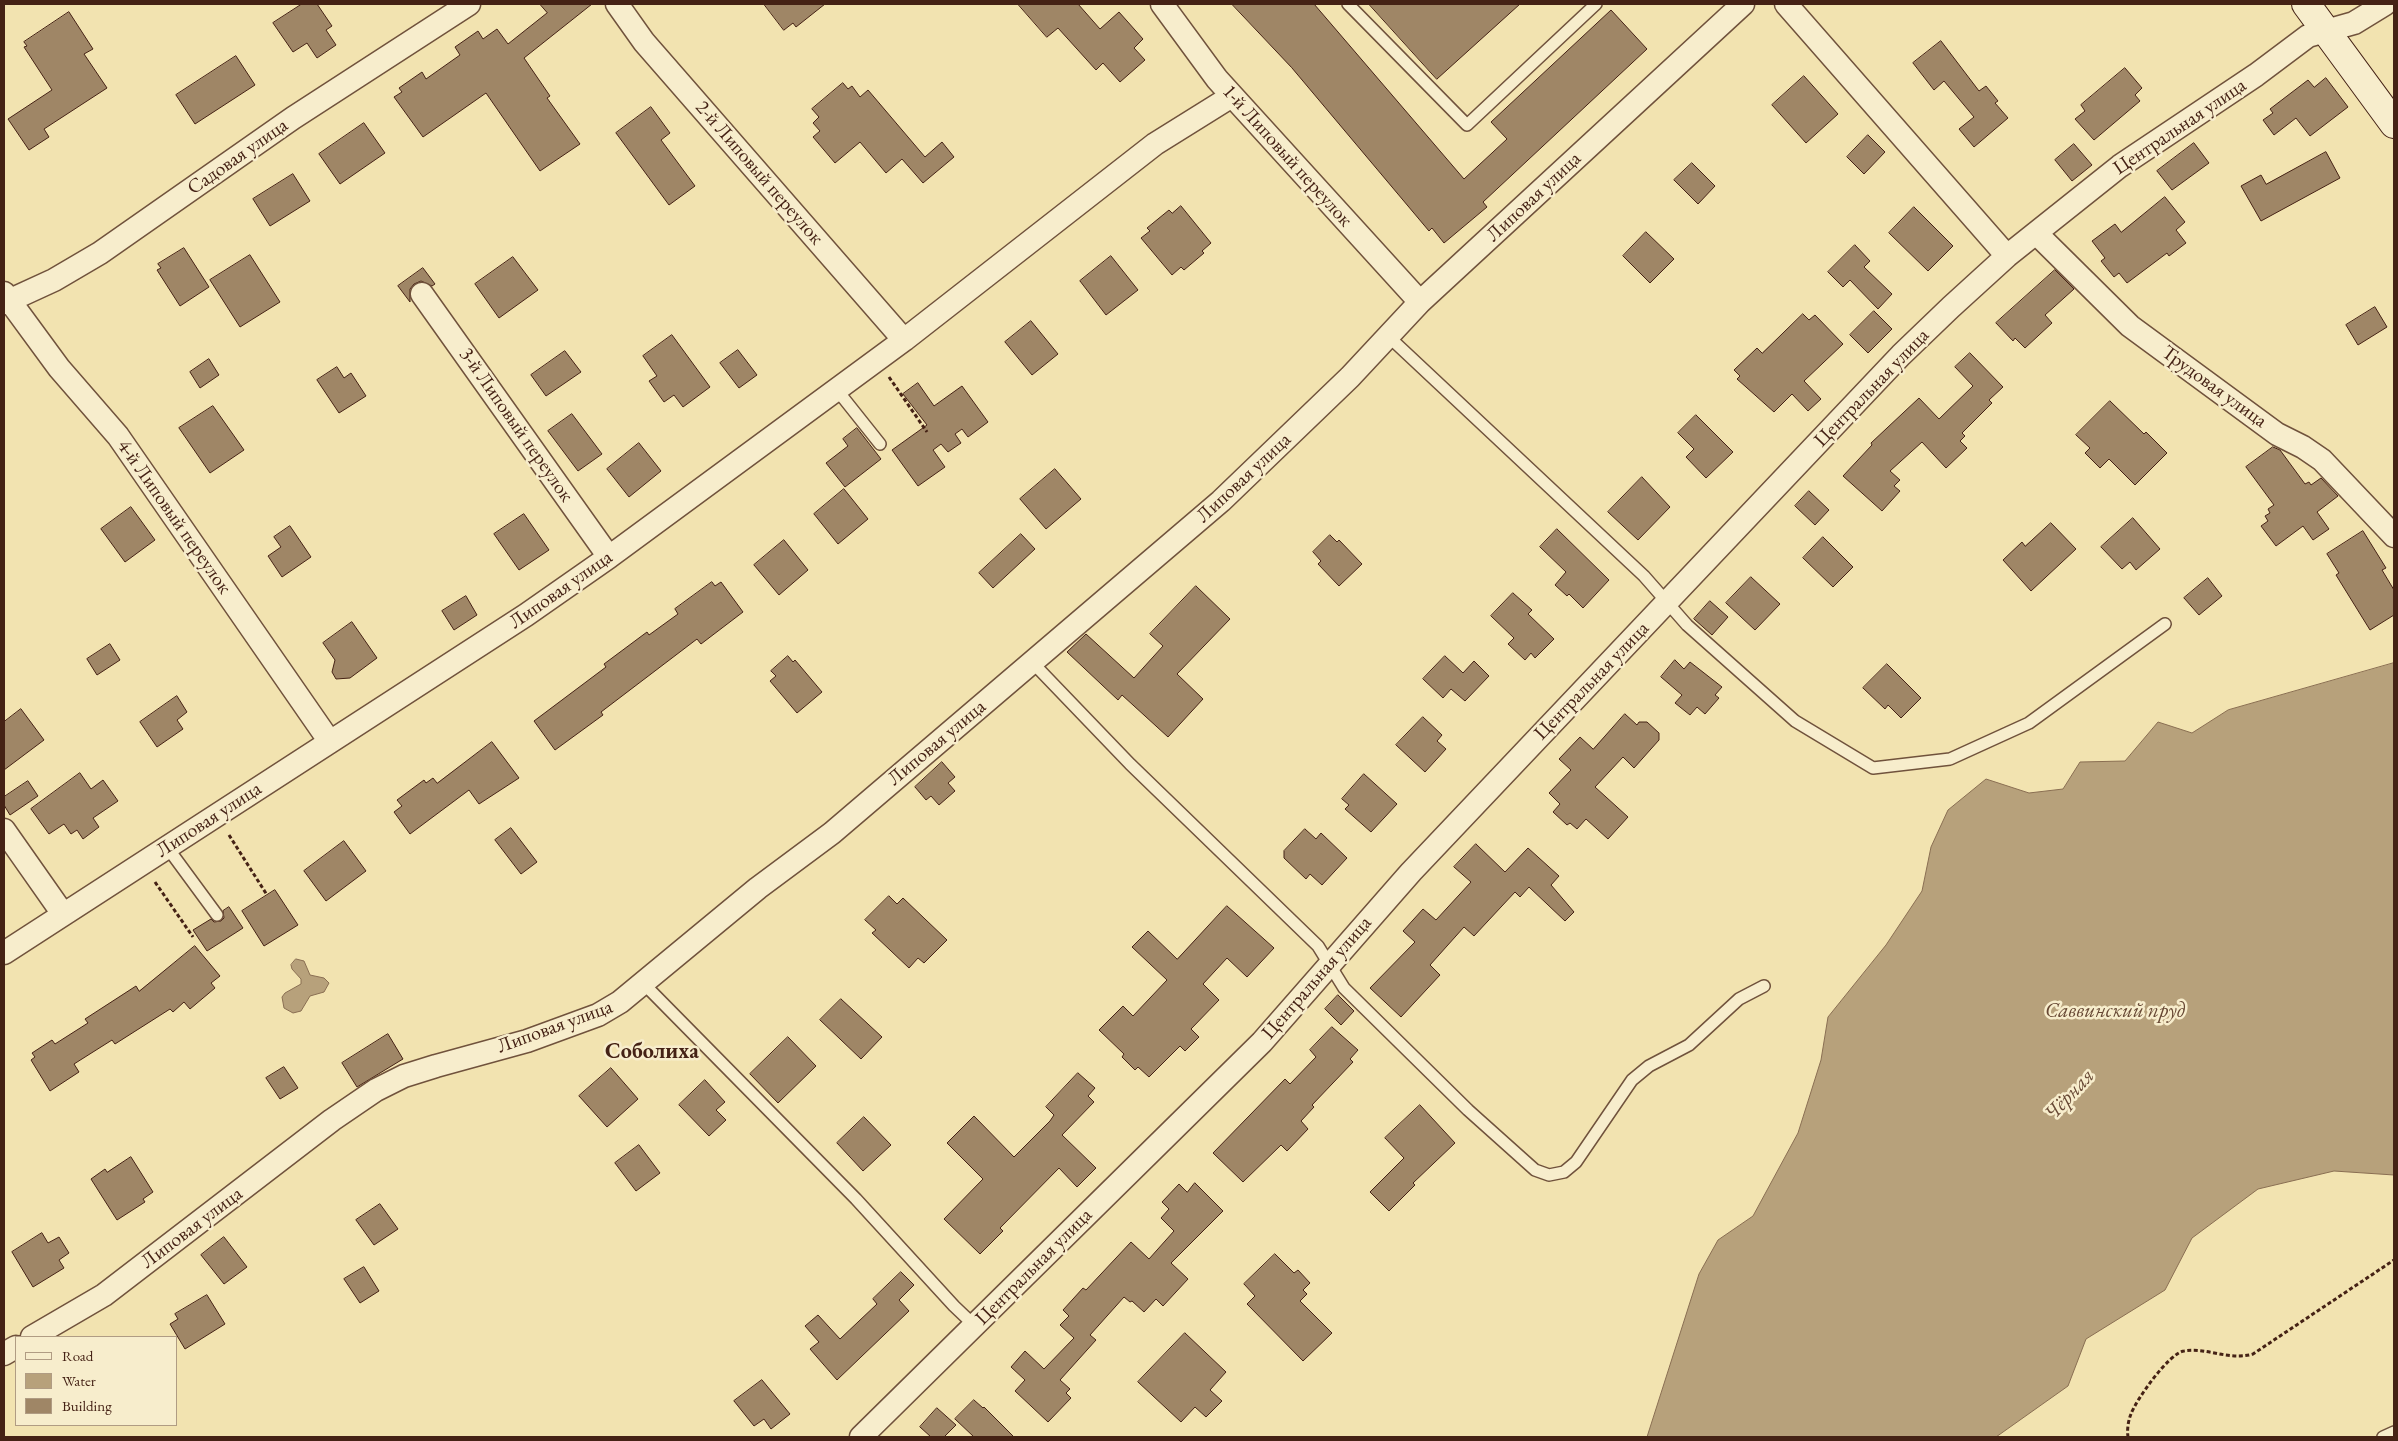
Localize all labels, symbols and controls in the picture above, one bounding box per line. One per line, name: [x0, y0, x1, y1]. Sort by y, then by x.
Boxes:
street label: Центральная улица: [2109, 74, 2251, 180]
street label: 1-й Липовый переулок: [1217, 80, 1357, 232]
street label: 2-й Липовый переулок: [690, 96, 828, 250]
street label: Садовая улица: [183, 114, 293, 200]
street label: Липовая улица: [1482, 147, 1586, 247]
street label: Центральная улица: [1809, 324, 1935, 452]
street label: Трудовая улица: [2157, 341, 2271, 433]
street label: 3-й Липовый переулок: [454, 343, 578, 507]
street label: Липовая улица: [1192, 428, 1296, 528]
street label: 4-й Липовый переулок: [112, 435, 236, 599]
street label: Липовая улица: [505, 546, 617, 634]
street label: Центральная улица: [1529, 617, 1655, 745]
street label: Липовая улица: [883, 695, 991, 791]
street label: Липовая улица: [152, 777, 266, 863]
street label: Центральная улица: [1257, 912, 1377, 1044]
street label: Липовая улица: [494, 995, 616, 1059]
water label: Саввинский пруд: [2045, 998, 2185, 1024]
district label: Соболиха: [605, 1039, 699, 1065]
water label: Чёрная: [2040, 1064, 2100, 1126]
street label: Липовая улица: [137, 1182, 247, 1274]
street label: Центральная улица: [971, 1204, 1097, 1330]
legend: [15, 1336, 178, 1426]
text: Road: [62, 1346, 93, 1365]
text: Water: [62, 1371, 96, 1390]
text: Building: [62, 1396, 112, 1415]

